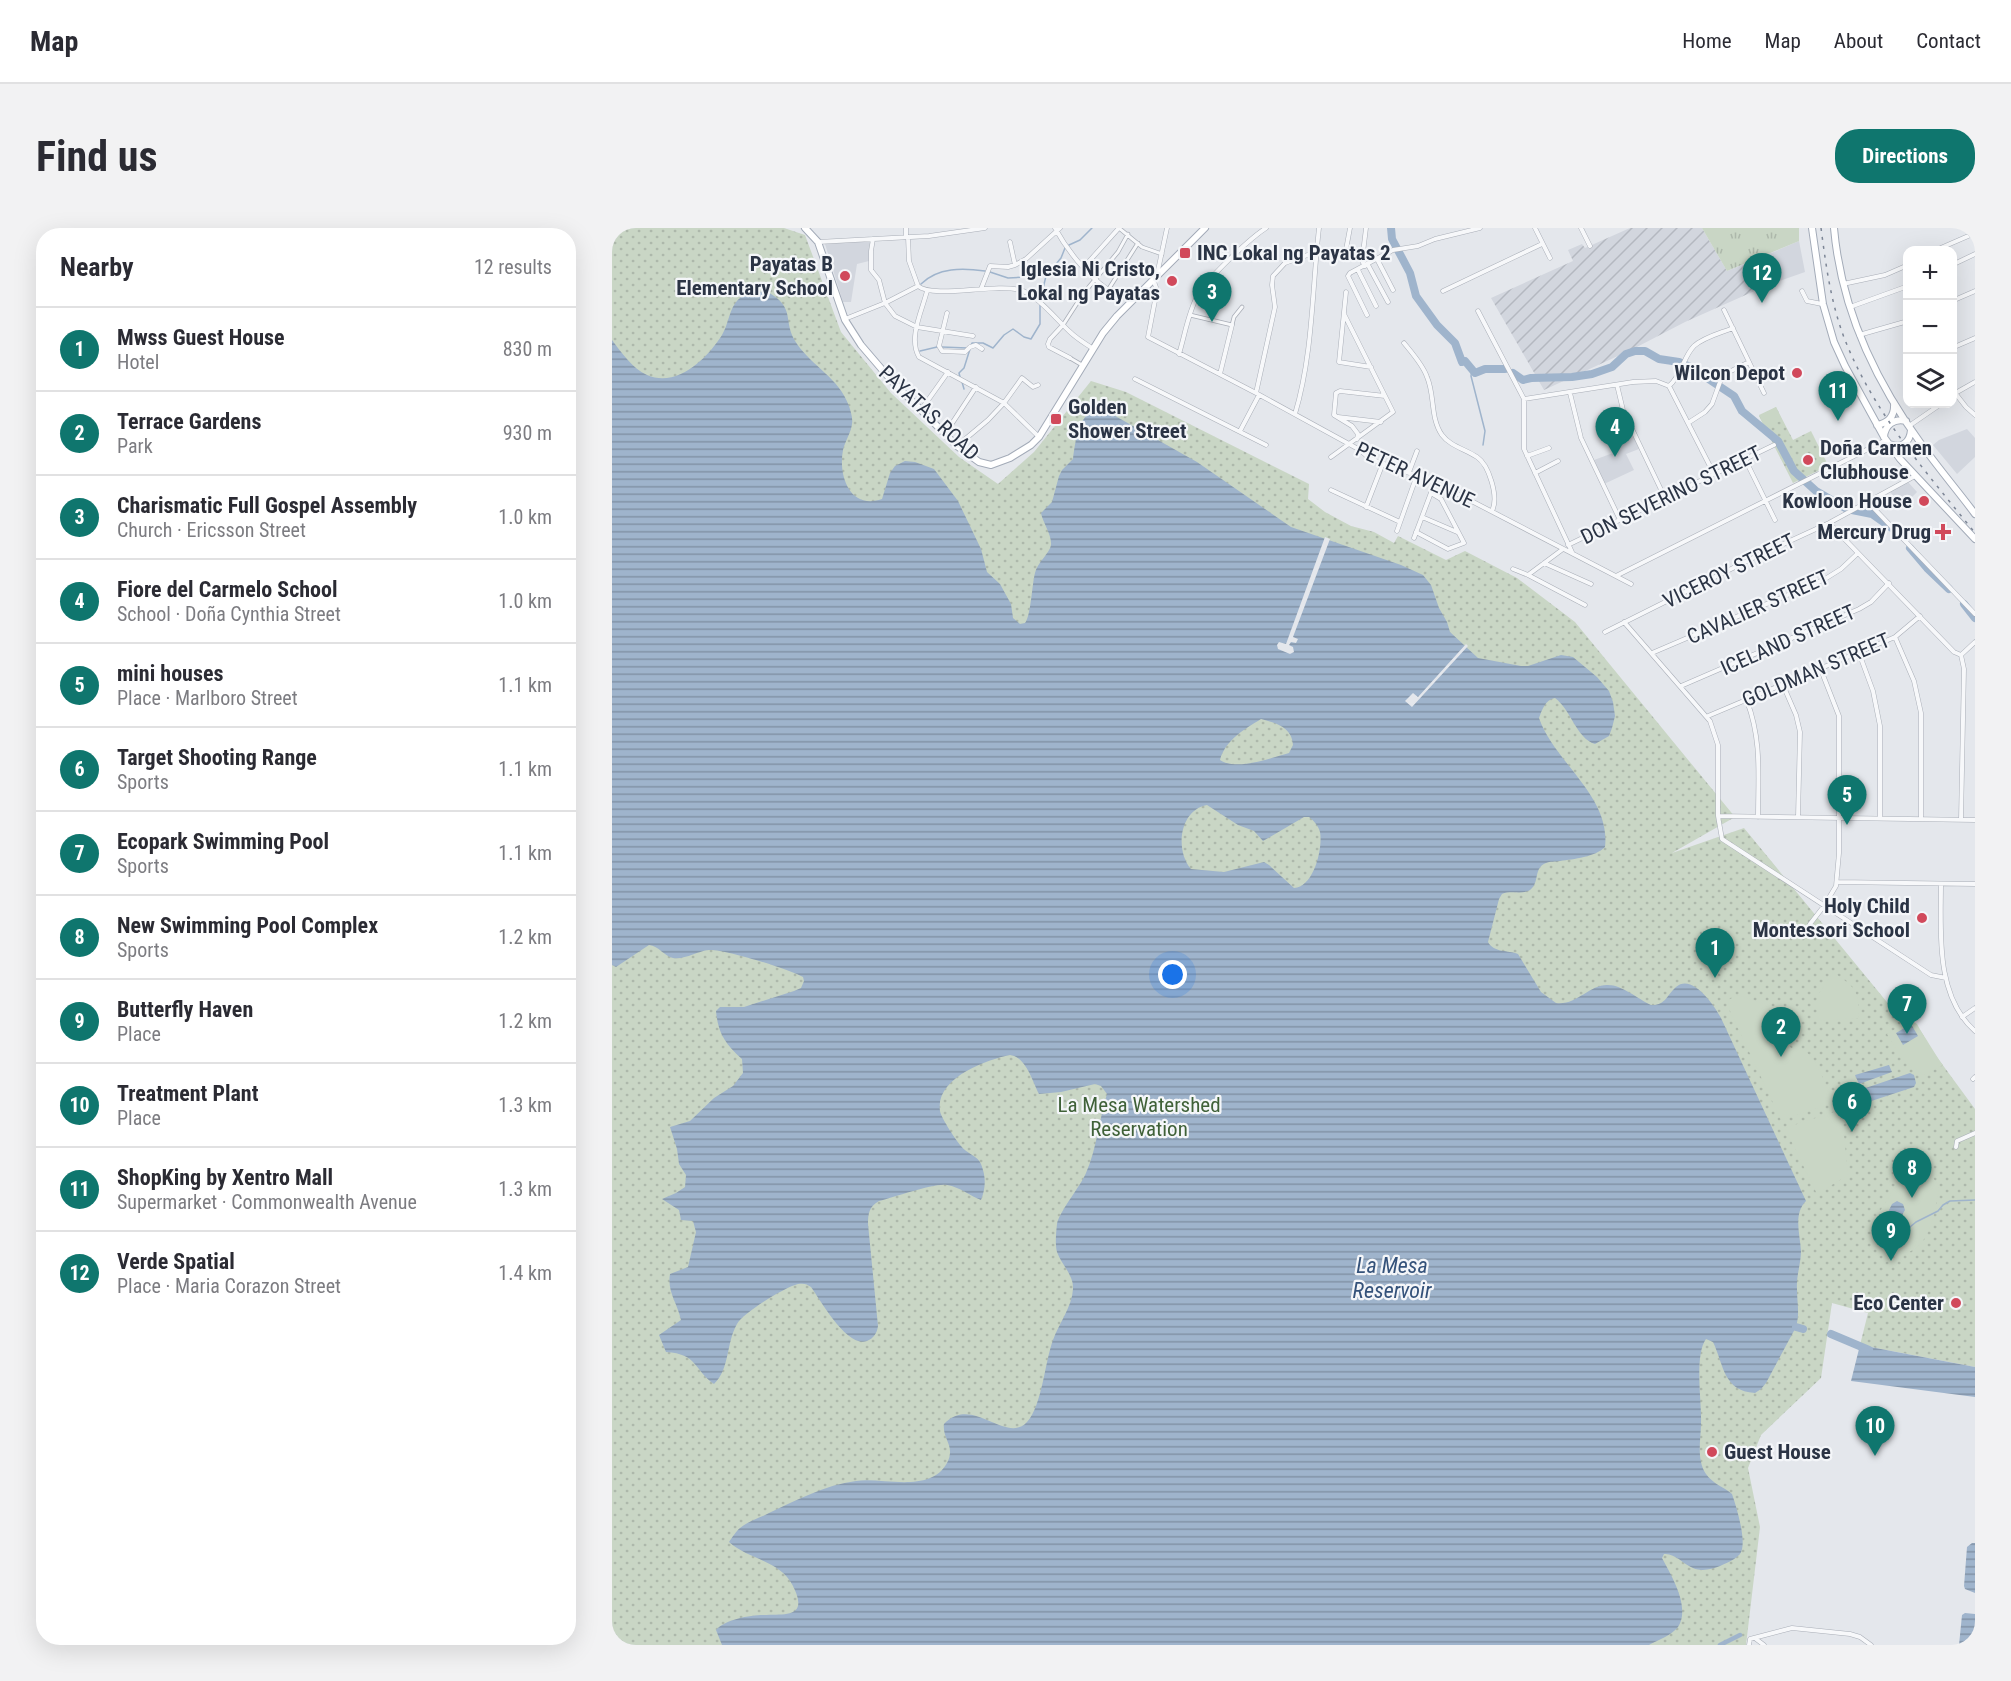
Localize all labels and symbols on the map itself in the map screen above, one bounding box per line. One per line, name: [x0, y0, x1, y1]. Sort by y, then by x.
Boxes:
place label: INC Lokal ng Payatas 2: [1197, 241, 1391, 265]
marker: INC Lokal ng Payatas 2: [1178, 246, 1192, 260]
place label: Payatas B Elementary School: [676, 252, 833, 300]
pin: 12: [1742, 254, 1782, 303]
place label: Iglesia Ni Cristo, Lokal ng Payatas: [1017, 257, 1160, 305]
marker: Payatas B Elementary School: [838, 269, 852, 283]
pin: 3: [1192, 272, 1232, 322]
marker: Iglesia Ni Cristo, Lokal ng Payatas: [1165, 274, 1179, 288]
street label: PAYATAS ROAD: [874, 361, 984, 465]
place label: Wilcon Depot: [1674, 361, 1785, 385]
marker: Wilcon Depot: [1790, 366, 1804, 380]
pin: 11: [1818, 372, 1858, 421]
place label: Golden Shower Street: [1068, 395, 1186, 443]
pin: 4: [1596, 408, 1634, 457]
marker: Golden Shower Street: [1049, 412, 1063, 426]
place label: Doña Carmen Clubhouse: [1820, 436, 1932, 484]
street label: PETER AVENUE: [1352, 437, 1478, 513]
street label: DON SEVERINO STREET: [1577, 441, 1765, 549]
marker: Doña Carmen Clubhouse: [1801, 453, 1815, 467]
place label: Kowloon House: [1782, 489, 1912, 513]
marker: Kowloon House: [1917, 494, 1931, 508]
place label: Mercury Drug: [1817, 520, 1931, 544]
marker: Mercury Drug: [1936, 525, 1950, 539]
street label: VICEROY STREET: [1659, 529, 1799, 613]
street label: CAVALIER STREET: [1683, 565, 1833, 649]
street label: ICELAND STREET: [1717, 600, 1859, 680]
street label: GOLDMAN STREET: [1739, 628, 1893, 712]
pin: 5: [1828, 776, 1866, 825]
place label: Holy Child Montessori School: [1753, 894, 1910, 942]
marker: Holy Child Montessori School: [1915, 911, 1929, 925]
pin: 1: [1696, 928, 1734, 978]
your location: [1158, 960, 1187, 989]
pin: 7: [1888, 984, 1926, 1034]
pin: 2: [1762, 1008, 1800, 1057]
pin: 6: [1832, 1082, 1872, 1132]
park label: La Mesa Watershed Reservation: [1057, 1093, 1221, 1141]
pin: 8: [1892, 1148, 1932, 1198]
pin: 9: [1872, 1212, 1910, 1261]
water label: La Mesa Reservoir: [1353, 1253, 1432, 1303]
place label: Eco Center: [1853, 1291, 1944, 1315]
marker: Eco Center: [1949, 1296, 1963, 1310]
pin: 10: [1856, 1406, 1894, 1456]
place label: Guest House: [1724, 1440, 1831, 1464]
marker: Guest House: [1705, 1445, 1719, 1459]

